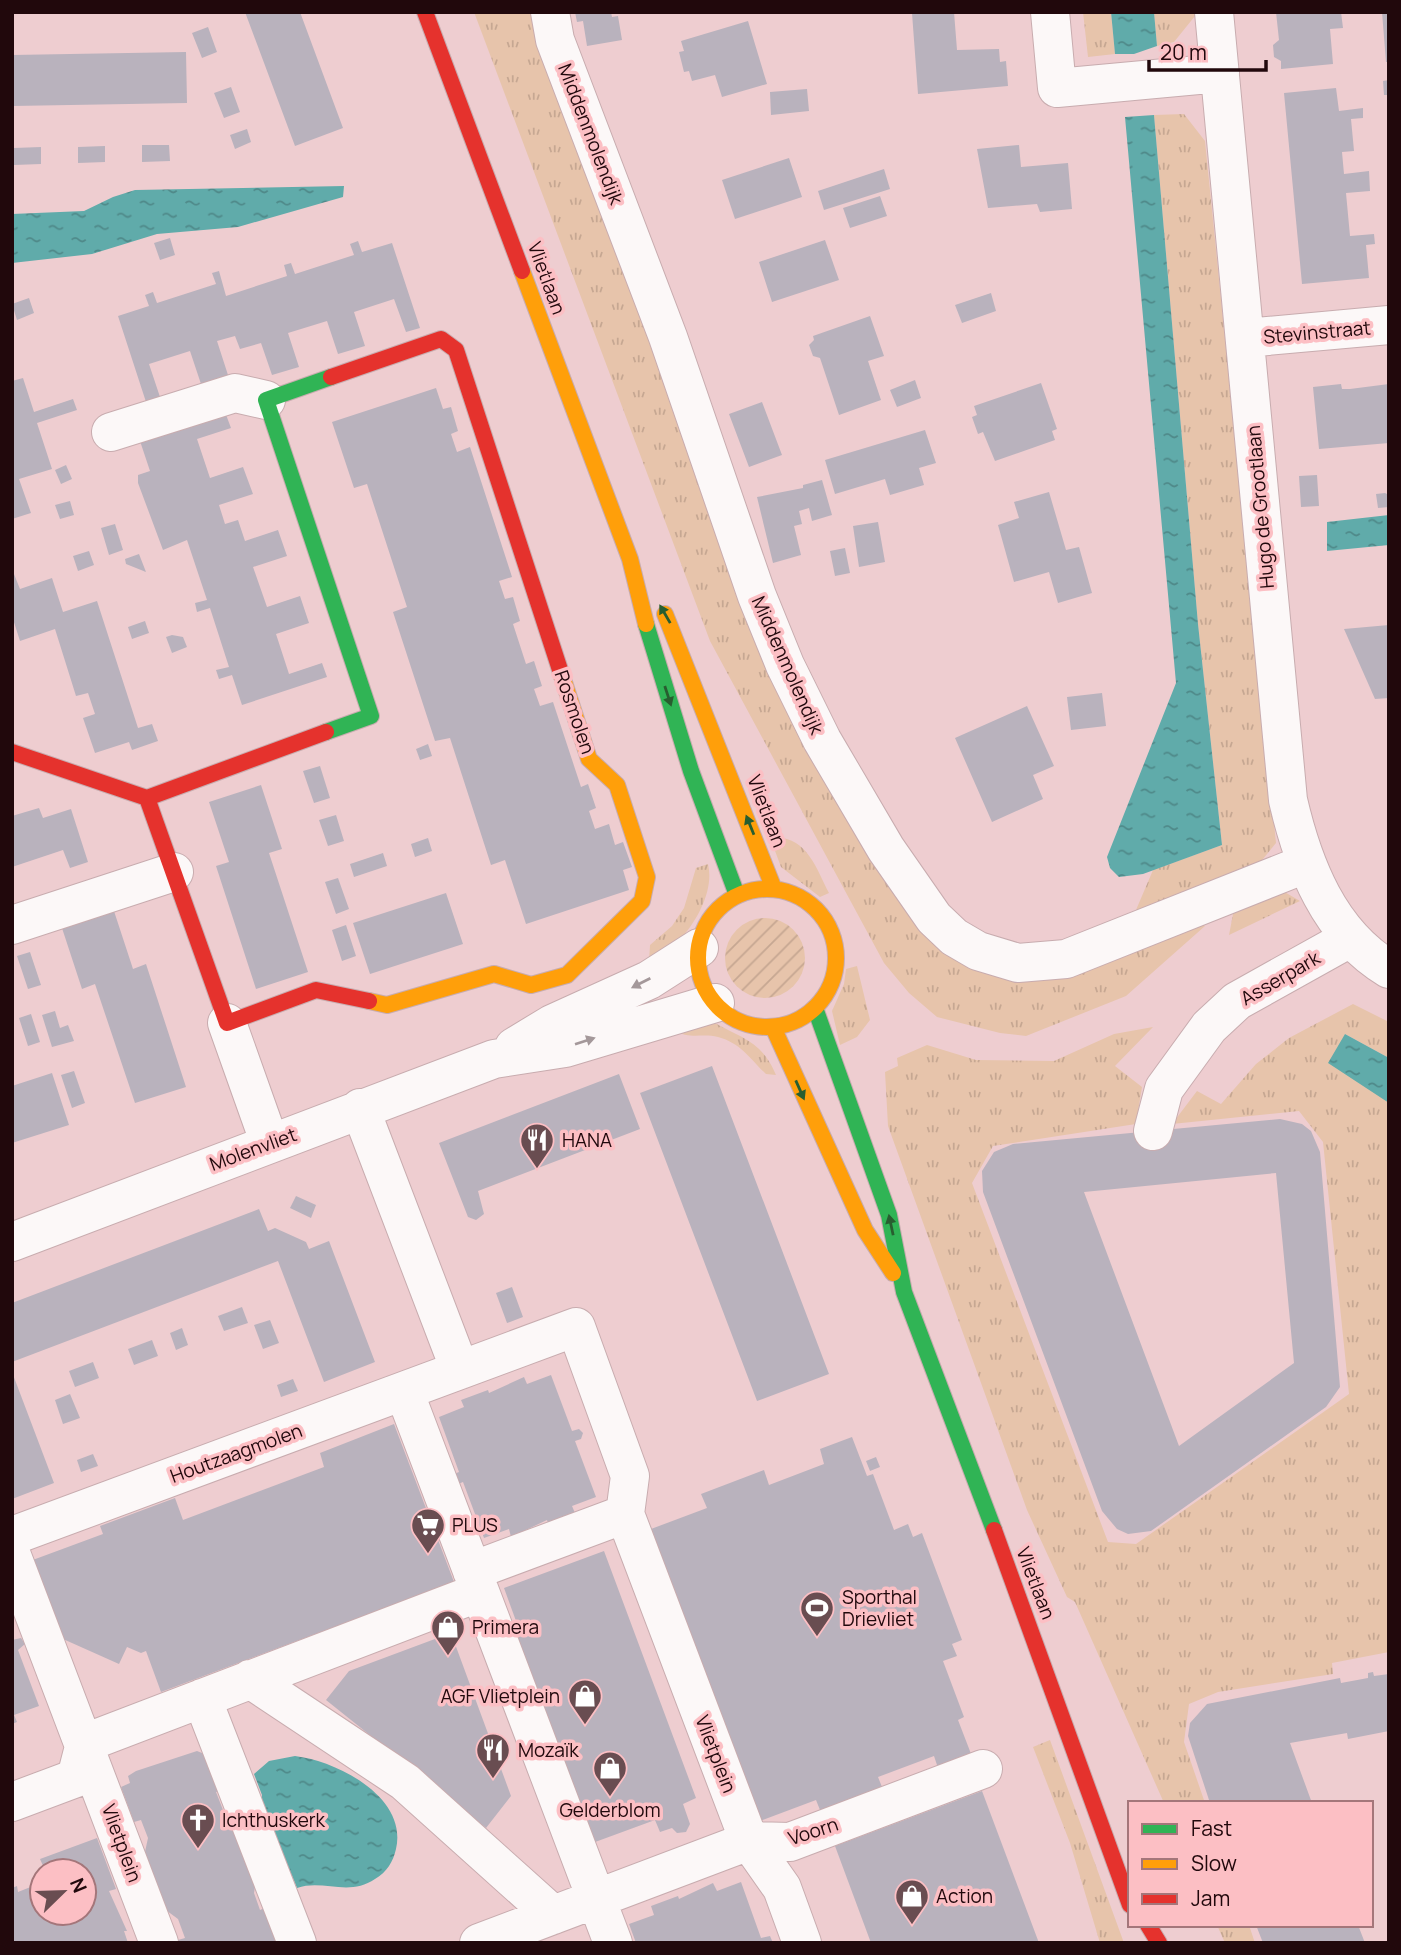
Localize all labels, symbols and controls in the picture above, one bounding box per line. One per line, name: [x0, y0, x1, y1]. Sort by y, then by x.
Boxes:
scale bar: [1149, 28, 1266, 72]
text: 20 m: [1160, 38, 1207, 66]
street label: Middenmolendijk: [552, 60, 630, 209]
street label: Vlietlaan: [522, 238, 572, 318]
street label: Stevinstraat: [1262, 314, 1372, 350]
street label: Hugo de Grootlaan: [1240, 424, 1280, 590]
street label: Middenmolendijk: [746, 592, 830, 739]
one-way arrow: [659, 605, 671, 624]
street label: Rosmolen: [549, 667, 601, 757]
one-way arrow: [663, 685, 674, 706]
street label: Vlietlaan: [741, 771, 793, 851]
one-way arrow: [745, 814, 756, 835]
street label: Asserpark: [1235, 944, 1325, 1011]
one-way arrow: [631, 978, 651, 989]
one-way arrow: [574, 1036, 595, 1046]
one-way arrow: [794, 1080, 806, 1100]
street label: Molenvliet: [206, 1121, 300, 1177]
restaurant icon: HANA: [518, 1121, 556, 1170]
place label: HANA: [562, 1127, 612, 1153]
one-way arrow: [885, 1214, 896, 1236]
street label: Houtzaagmolen: [166, 1417, 306, 1489]
supermarket icon: PLUS: [409, 1506, 447, 1555]
place label: PLUS: [452, 1512, 498, 1538]
street label: Vlietlaan: [1010, 1543, 1062, 1623]
place label: Sporthal Drievliet: [842, 1584, 917, 1632]
sports icon: Sporthal Drievliet: [798, 1589, 836, 1638]
shop icon: Primera: [429, 1608, 467, 1657]
place label: Primera: [472, 1614, 539, 1640]
shop icon: AGF Vlietplein: [566, 1677, 604, 1726]
place label: AGF Vlietplein: [440, 1683, 560, 1709]
street label: Vlietplein: [689, 1711, 743, 1797]
restaurant icon: Mozaïk: [474, 1731, 512, 1780]
place label: Mozaïk: [518, 1737, 579, 1763]
shop icon: Gelderblom: [591, 1749, 629, 1798]
place label: Gelderblom: [559, 1797, 661, 1823]
street label: Vlietplein: [96, 1800, 148, 1886]
church icon: Ichthuskerk: [179, 1801, 217, 1850]
legend: [1128, 1801, 1373, 1927]
place label: Ichthuskerk: [222, 1807, 326, 1833]
street label: Voorn: [785, 1811, 841, 1851]
text: Fast: [1191, 1814, 1232, 1842]
text: Slow: [1191, 1849, 1237, 1877]
north arrow: [28, 1857, 98, 1927]
text: N: [64, 1874, 93, 1897]
shop icon: Action: [893, 1877, 931, 1926]
place label: Action: [936, 1883, 993, 1909]
text: Jam: [1191, 1884, 1230, 1912]

